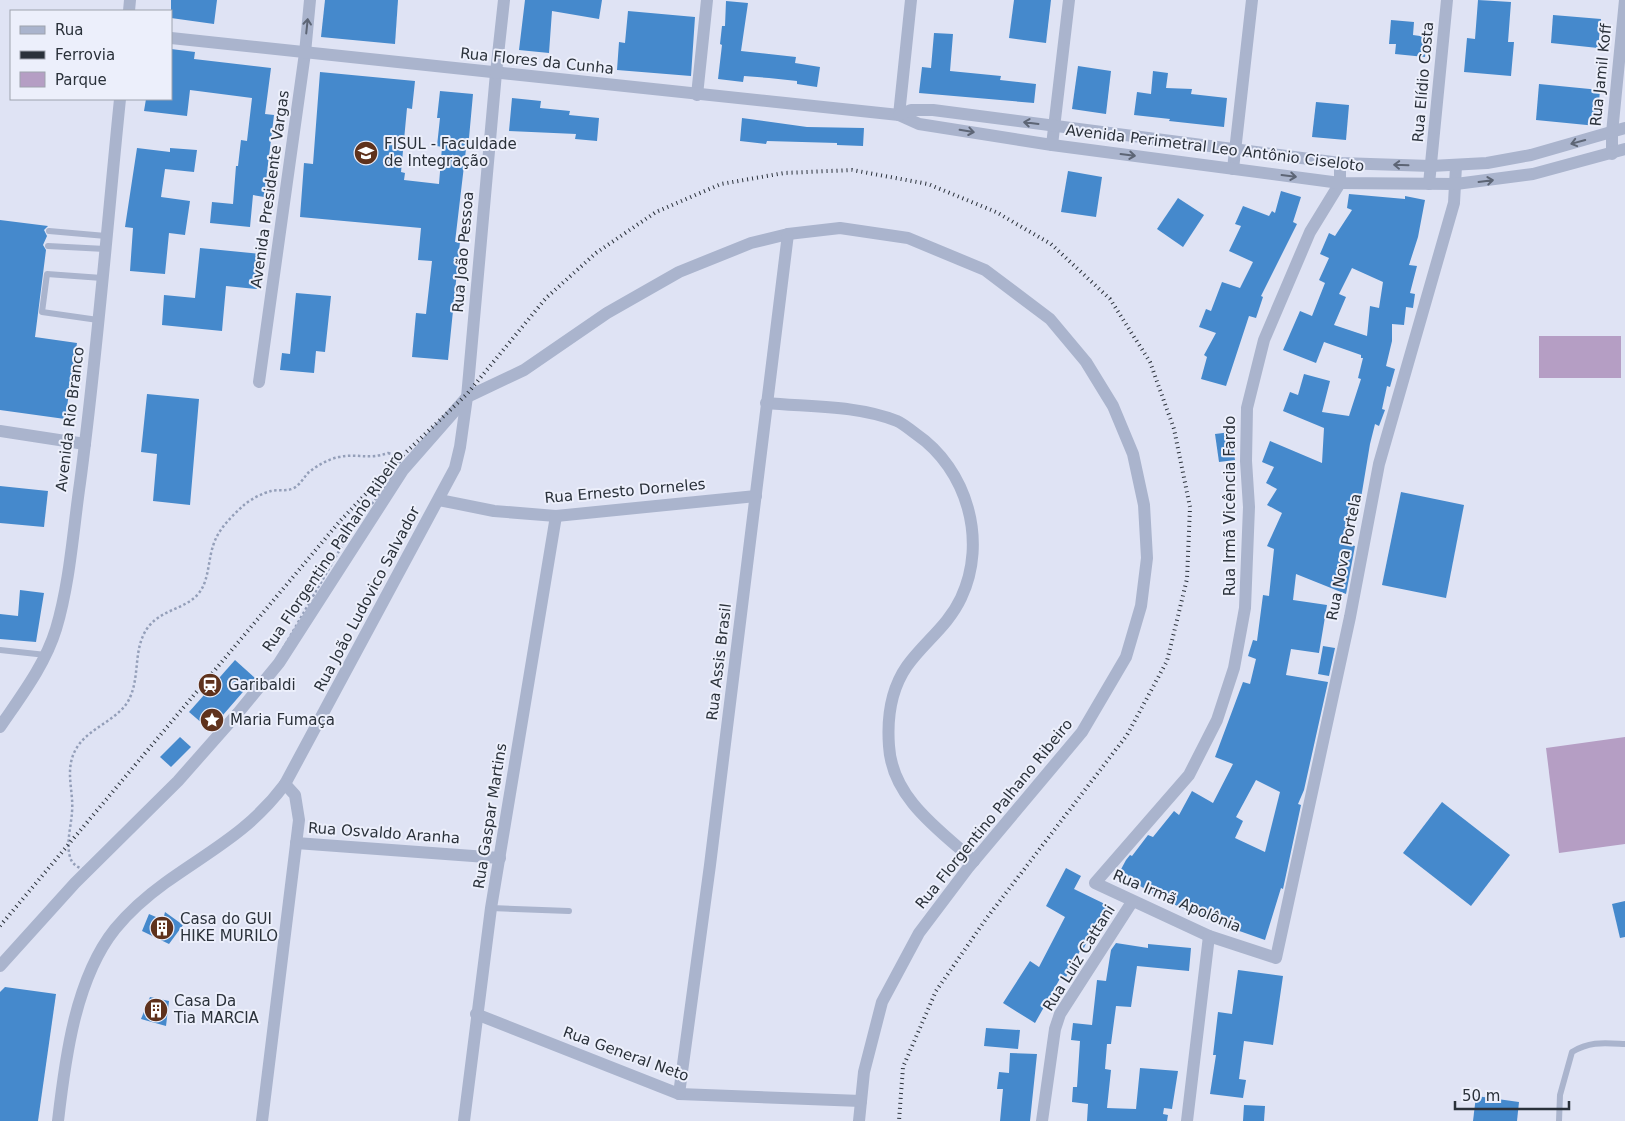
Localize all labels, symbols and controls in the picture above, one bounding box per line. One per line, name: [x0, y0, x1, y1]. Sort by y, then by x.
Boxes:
legend: [10, 10, 172, 100]
one-way arrow: [302, 19, 312, 35]
text: Rua: [55, 21, 83, 39]
street label: Rua Elídio Costa: [1409, 21, 1437, 143]
street label: Rua Jamil Koff: [1587, 22, 1615, 127]
street label: Rua Flores da Cunha: [459, 44, 615, 78]
text: Ferrovia: [55, 46, 115, 64]
text: Parque: [55, 71, 107, 89]
street label: Avenida Presidente Vargas: [247, 89, 293, 289]
one-way arrow: [1023, 117, 1039, 127]
street label: Avenida Perimetral Leo Antônio Ciseloto: [1065, 121, 1365, 175]
one-way arrow: [959, 127, 975, 137]
place label: FISUL - Faculdade de Integração: [384, 135, 517, 170]
one-way arrow: [1571, 138, 1587, 147]
school or university icon: FISUL - Faculdade de Integração: [353, 140, 379, 166]
one-way arrow: [1119, 150, 1135, 160]
one-way arrow: [1393, 160, 1410, 170]
one-way arrow: [1281, 171, 1297, 181]
one-way arrow: [1477, 176, 1493, 186]
street label: Rua João Pessoa: [449, 191, 477, 313]
street label: Avenida Rio Branco: [52, 346, 88, 492]
street label: Rua Irmã Vicência Fardo: [1221, 416, 1239, 596]
street label: Rua Florgentino Palhano Ribeiro: [259, 447, 407, 655]
street label: Rua Ernesto Dorneles: [544, 475, 706, 507]
street label: Rua Nova Portela: [1323, 492, 1365, 622]
street label: Rua João Ludovico Salvador: [310, 503, 424, 695]
street label: Rua Assis Brasil: [703, 603, 735, 721]
station icon: Garibaldi: [197, 672, 223, 698]
place label: Garibaldi: [228, 676, 296, 694]
place icon: Maria Fumaça: [199, 707, 225, 733]
place label: Maria Fumaça: [230, 711, 335, 729]
street label: Rua Florgentino Palhano Ribeiro: [912, 715, 1076, 913]
street label: Rua Gaspar Martins: [470, 742, 510, 890]
street label: Rua Osvaldo Aranha: [307, 819, 461, 847]
street label: Rua Irmã Apolônia: [1110, 866, 1244, 936]
street label: Rua Luiz Cattani: [1039, 902, 1119, 1014]
place label: Casa do GUI HIKE MURILO: [180, 910, 278, 945]
building icon: Casa do GUI HIKE MURILO: [149, 915, 175, 941]
place label: Casa Da Tia MARCIA: [173, 992, 260, 1027]
building icon: Casa Da Tia MARCIA: [143, 997, 169, 1023]
street label: Rua General Neto: [561, 1023, 691, 1085]
scale bar: [1455, 1078, 1569, 1110]
text: 50 m: [1462, 1087, 1500, 1105]

